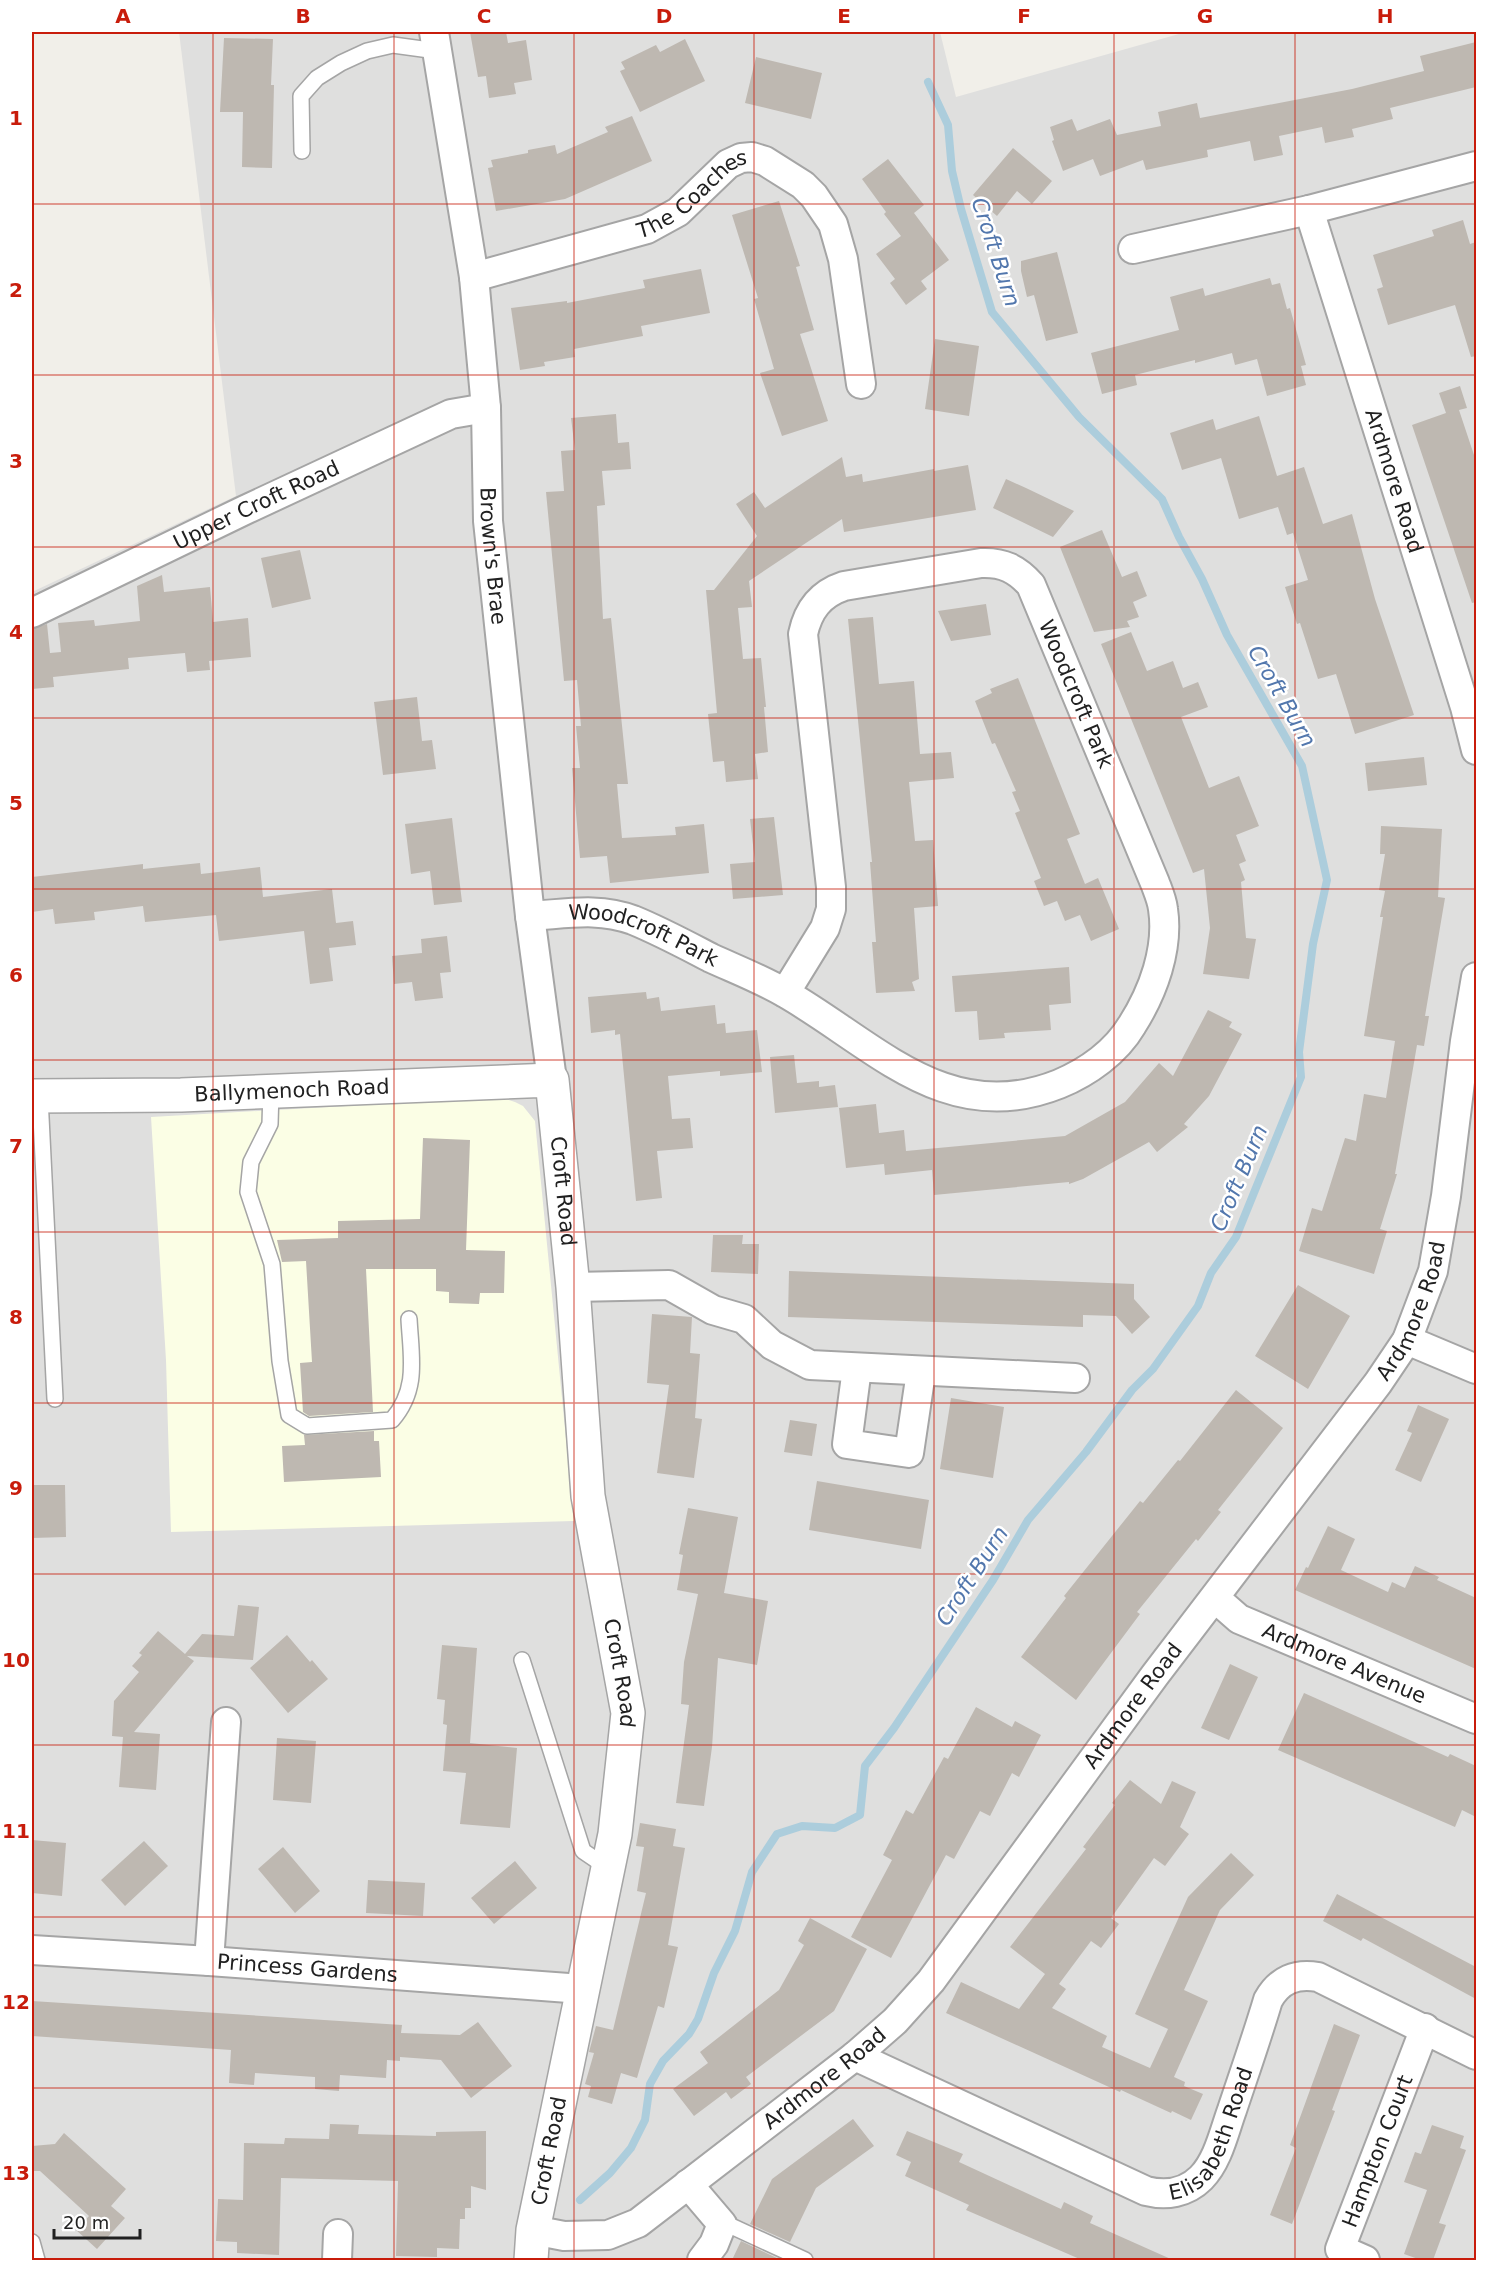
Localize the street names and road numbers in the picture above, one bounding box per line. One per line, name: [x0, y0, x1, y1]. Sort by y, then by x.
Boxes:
street label: The Coaches: [633, 146, 748, 243]
street label: Ardmore Road: [1360, 406, 1428, 556]
street label: Upper Croft Road: [170, 456, 343, 555]
street label: Brown's Brae: [475, 487, 511, 626]
street label: Woodcroft Park: [1034, 616, 1118, 772]
street label: Woodcroft Park: [568, 900, 723, 972]
street label: Ballymenoch Road: [194, 1075, 390, 1106]
street label: Croft Road: [546, 1135, 581, 1247]
street label: Ardmore Road: [1371, 1239, 1450, 1385]
street label: Croft Road: [599, 1617, 640, 1729]
street label: Ardmore Avenue: [1259, 1618, 1429, 1708]
street label: Ardmore Road: [1079, 1638, 1187, 1773]
street label: Princess Gardens: [216, 1950, 399, 1987]
street label: Ardmore Road: [758, 2022, 891, 2134]
street label: Elisabeth Road: [1167, 2064, 1258, 2205]
street label: Hampton Court: [1337, 2072, 1418, 2231]
street label: Croft Road: [527, 2095, 571, 2207]

